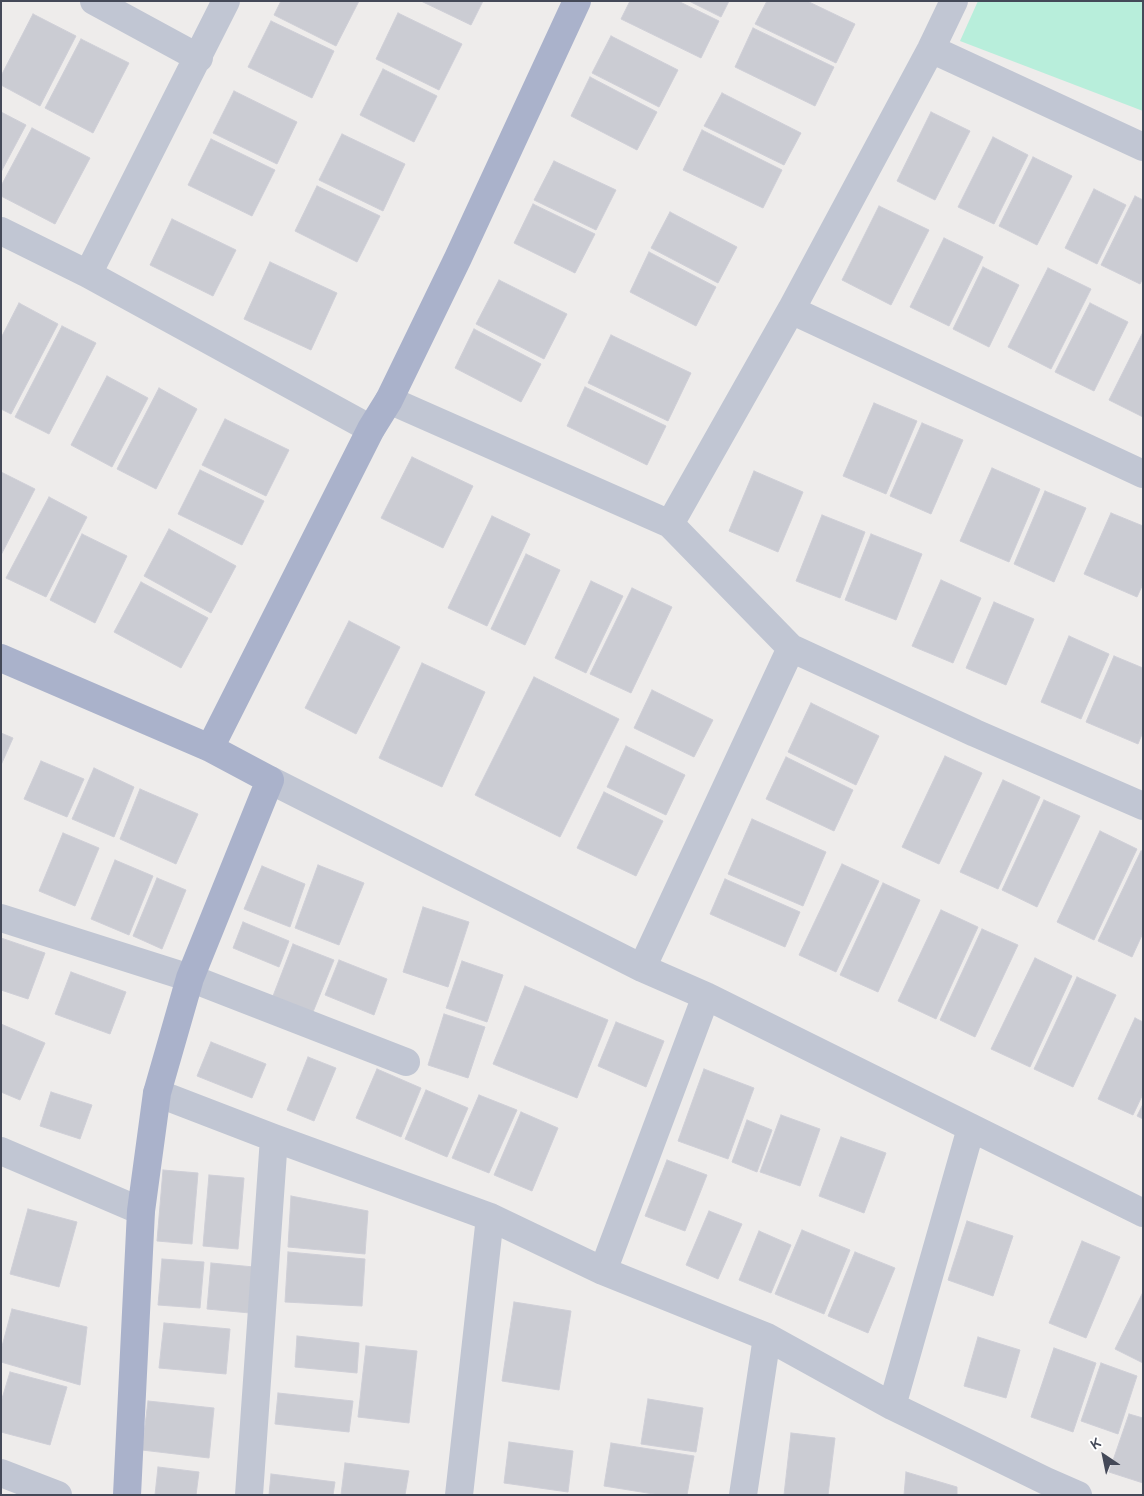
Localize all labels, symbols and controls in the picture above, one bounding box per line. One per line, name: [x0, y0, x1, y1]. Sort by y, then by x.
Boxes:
north arrow: [1079, 1431, 1129, 1481]
text: K: [1087, 1434, 1104, 1454]

